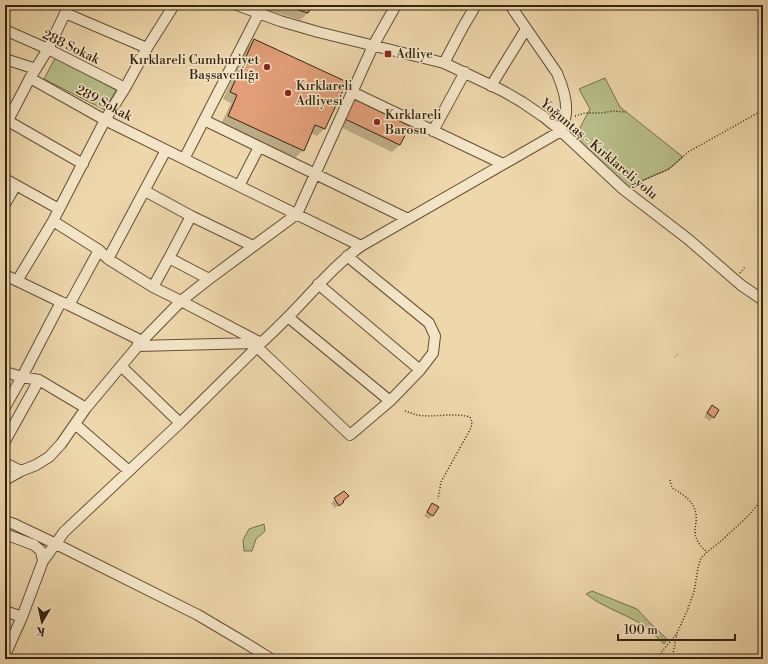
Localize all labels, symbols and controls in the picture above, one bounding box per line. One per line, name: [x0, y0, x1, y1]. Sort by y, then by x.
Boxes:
street label: 288 Sokak: [40, 26, 103, 68]
place label: Adliye: [395, 46, 433, 62]
marker: Adliye: [383, 49, 393, 59]
place label: Kırklareli Cumhuriyet Başsavcılığı: [129, 52, 259, 83]
marker: Kırklareli Cumhuriyet Başsavcılığı: [262, 62, 272, 72]
place label: Kırklareli Adliyesi: [295, 78, 353, 109]
street label: 289 Sokak: [73, 82, 136, 125]
marker: Kırklareli Adliyesi: [283, 88, 293, 98]
street label: Yoğuntaş - Kırklareli yolu: [536, 95, 661, 203]
place label: Kırklareli Barosu: [384, 107, 442, 138]
marker: Kırklareli Barosu: [372, 117, 382, 127]
north arrow: [22, 602, 62, 642]
scale bar: [618, 616, 735, 642]
text: K: [34, 623, 46, 639]
text: 100 m: [624, 623, 658, 638]

